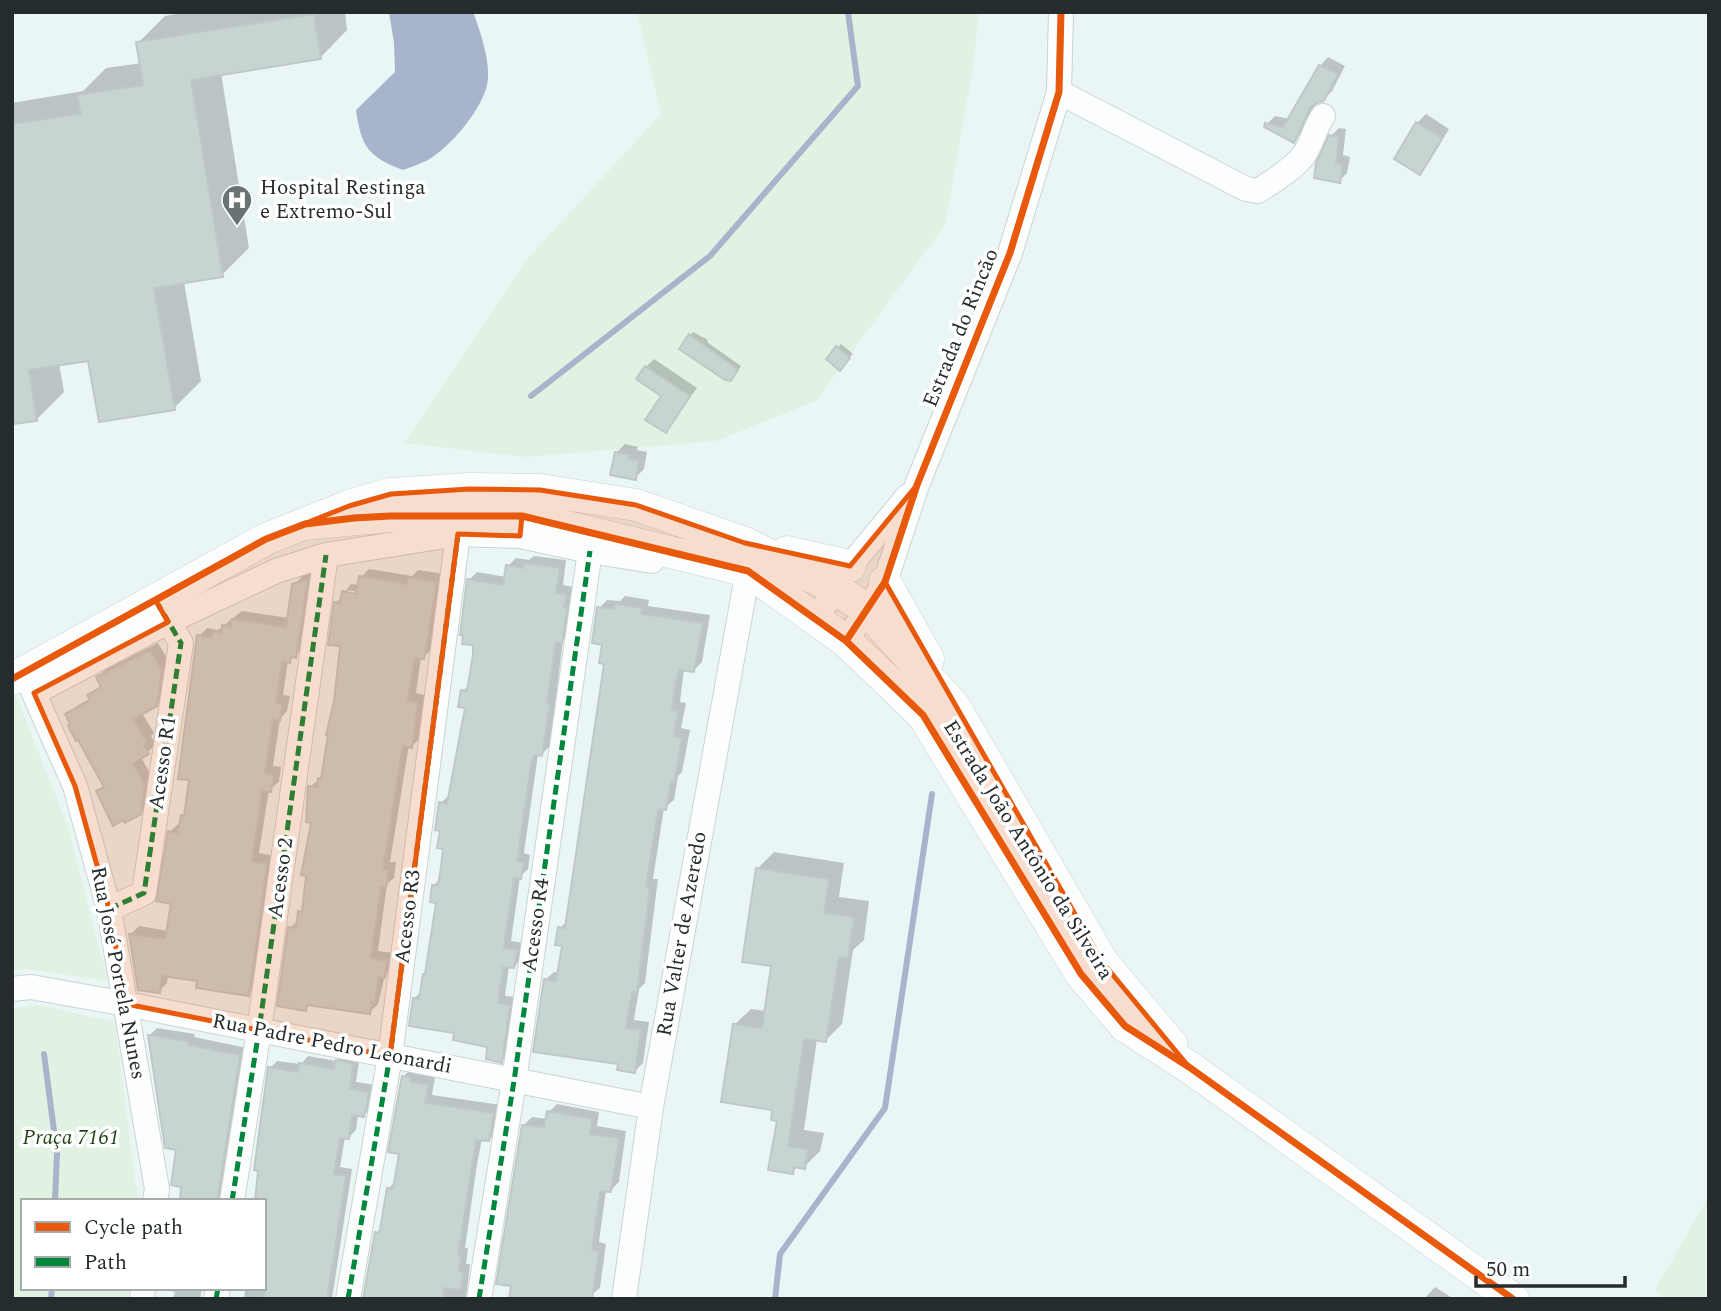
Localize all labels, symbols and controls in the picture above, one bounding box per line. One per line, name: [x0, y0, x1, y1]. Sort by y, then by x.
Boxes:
place label: Hospital Restinga e Extremo-Sul: [260, 172, 426, 228]
hospital icon: Hospital Restinga e Extremo-Sul: [220, 183, 254, 227]
street label: Estrada do Rincão: [915, 244, 1007, 412]
street label: Acesso R1: [141, 714, 185, 812]
street label: Estrada João Antônio da Silveira: [935, 714, 1122, 987]
street label: Rua Valter de Azeredo: [648, 829, 716, 1039]
street label: Acesso 2: [260, 836, 302, 920]
street label: Rua José Portela Nunes: [82, 864, 154, 1082]
street label: Acesso R3: [386, 868, 430, 966]
street label: Acesso R4: [514, 876, 558, 974]
street label: Rua Padre Pedro Leonardi: [209, 1005, 455, 1083]
park label: Praça 7161: [23, 1122, 119, 1154]
legend: [21, 1199, 266, 1290]
text: Cycle path: [84, 1212, 183, 1244]
scale bar: [1476, 1244, 1625, 1288]
text: Path: [84, 1247, 127, 1279]
text: 50 m: [1486, 1254, 1530, 1286]

